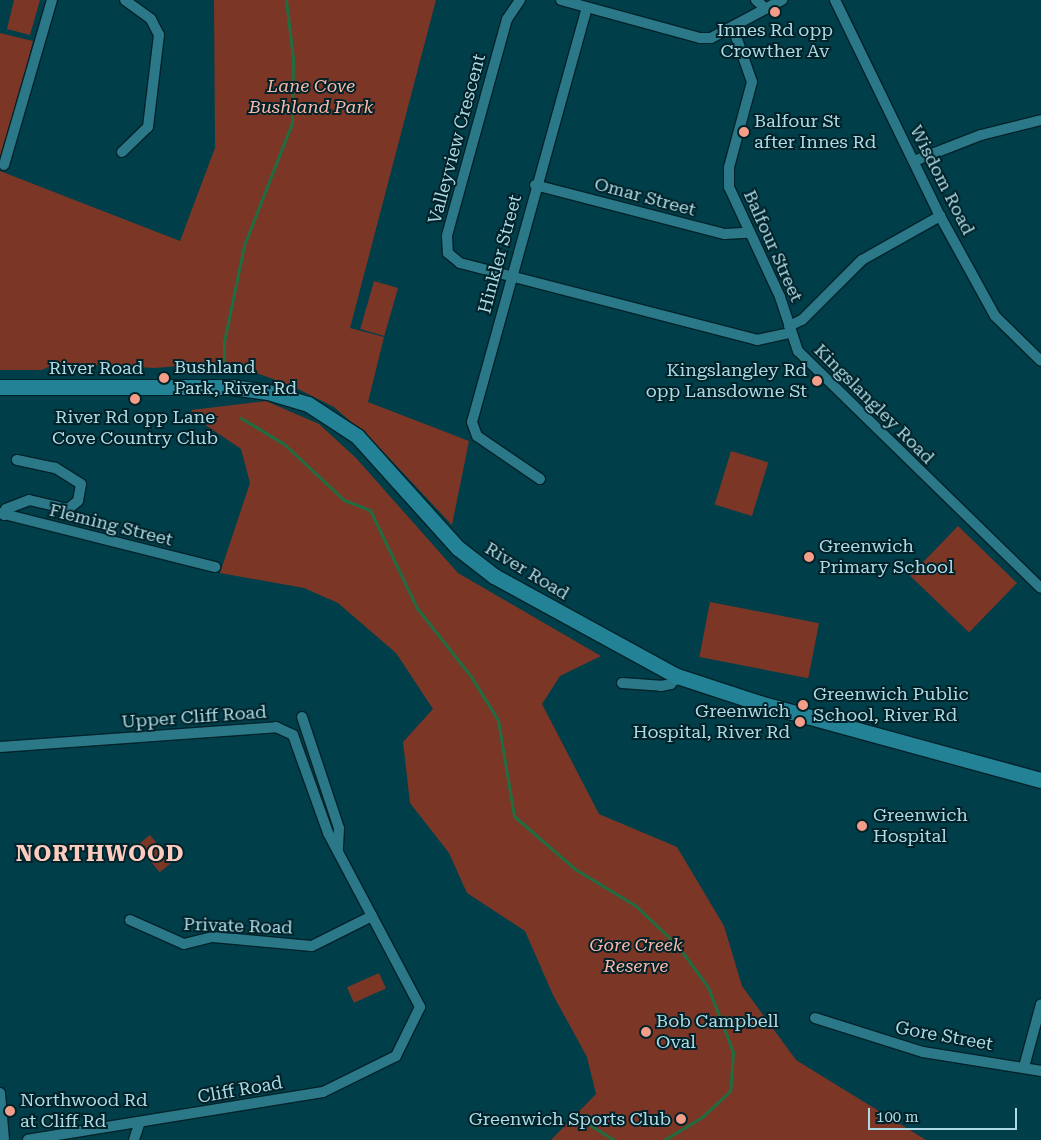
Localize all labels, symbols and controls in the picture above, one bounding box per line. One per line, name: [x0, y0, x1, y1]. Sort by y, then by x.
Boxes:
marker: Innes Rd opp Crowther Av: [769, 6, 781, 18]
place label: Innes Rd opp Crowther Av: [717, 20, 833, 62]
street label: Valleyview Crescent: [424, 52, 490, 226]
park label: Lane Cove Bushland Park: [249, 76, 373, 118]
place label: Balfour St after Innes Rd: [754, 111, 876, 154]
street label: Wisdom Road: [905, 121, 979, 239]
marker: Balfour St after Innes Rd: [738, 126, 750, 138]
street label: Omar Street: [592, 173, 698, 221]
street label: Balfour Street: [739, 187, 807, 305]
street label: Hinkler Street: [474, 192, 526, 316]
street label: Kingslangley Road: [809, 339, 939, 469]
street label: River Road: [49, 357, 143, 379]
place label: Bushland Park, River Rd: [174, 357, 297, 399]
place label: Kingslangley Rd opp Lansdowne St: [646, 360, 807, 402]
marker: Bushland Park, River Rd: [158, 372, 170, 384]
marker: Kingslangley Rd opp Lansdowne St: [811, 375, 823, 387]
marker: River Rd opp Lane Cove Country Club: [129, 393, 141, 405]
place label: River Rd opp Lane Cove Country Club: [52, 407, 218, 449]
street label: Fleming Street: [47, 499, 175, 551]
place label: Greenwich Primary School: [819, 536, 954, 578]
street label: River Road: [481, 537, 573, 605]
marker: Greenwich Primary School: [803, 551, 815, 563]
place label: Greenwich Public School, River Rd: [813, 684, 968, 726]
marker: Greenwich Public School, River Rd: [797, 699, 809, 711]
street label: Upper Cliff Road: [121, 701, 267, 733]
place label: Greenwich Hospital, River Rd: [633, 701, 790, 744]
marker: Greenwich Hospital, River Rd: [794, 716, 806, 728]
place label: Greenwich Hospital: [873, 805, 968, 848]
marker: Greenwich Hospital: [855, 819, 869, 833]
district label: NORTHWOOD: [15, 841, 185, 867]
street label: Private Road: [183, 913, 293, 939]
park label: Gore Creek Reserve: [589, 935, 683, 978]
place label: Bob Campbell Oval: [656, 1011, 779, 1054]
street label: Gore Street: [894, 1017, 994, 1055]
marker: Bob Campbell Oval: [640, 1026, 652, 1038]
street label: Cliff Road: [196, 1072, 284, 1108]
place label: Northwood Rd at Cliff Rd: [20, 1090, 148, 1132]
scale bar: [871, 1098, 1020, 1130]
marker: Northwood Rd at Cliff Rd: [4, 1105, 16, 1117]
place label: Greenwich Sports Club: [469, 1108, 671, 1130]
text: 100 m: [876, 1108, 919, 1126]
marker: Greenwich Sports Club: [675, 1113, 687, 1125]

